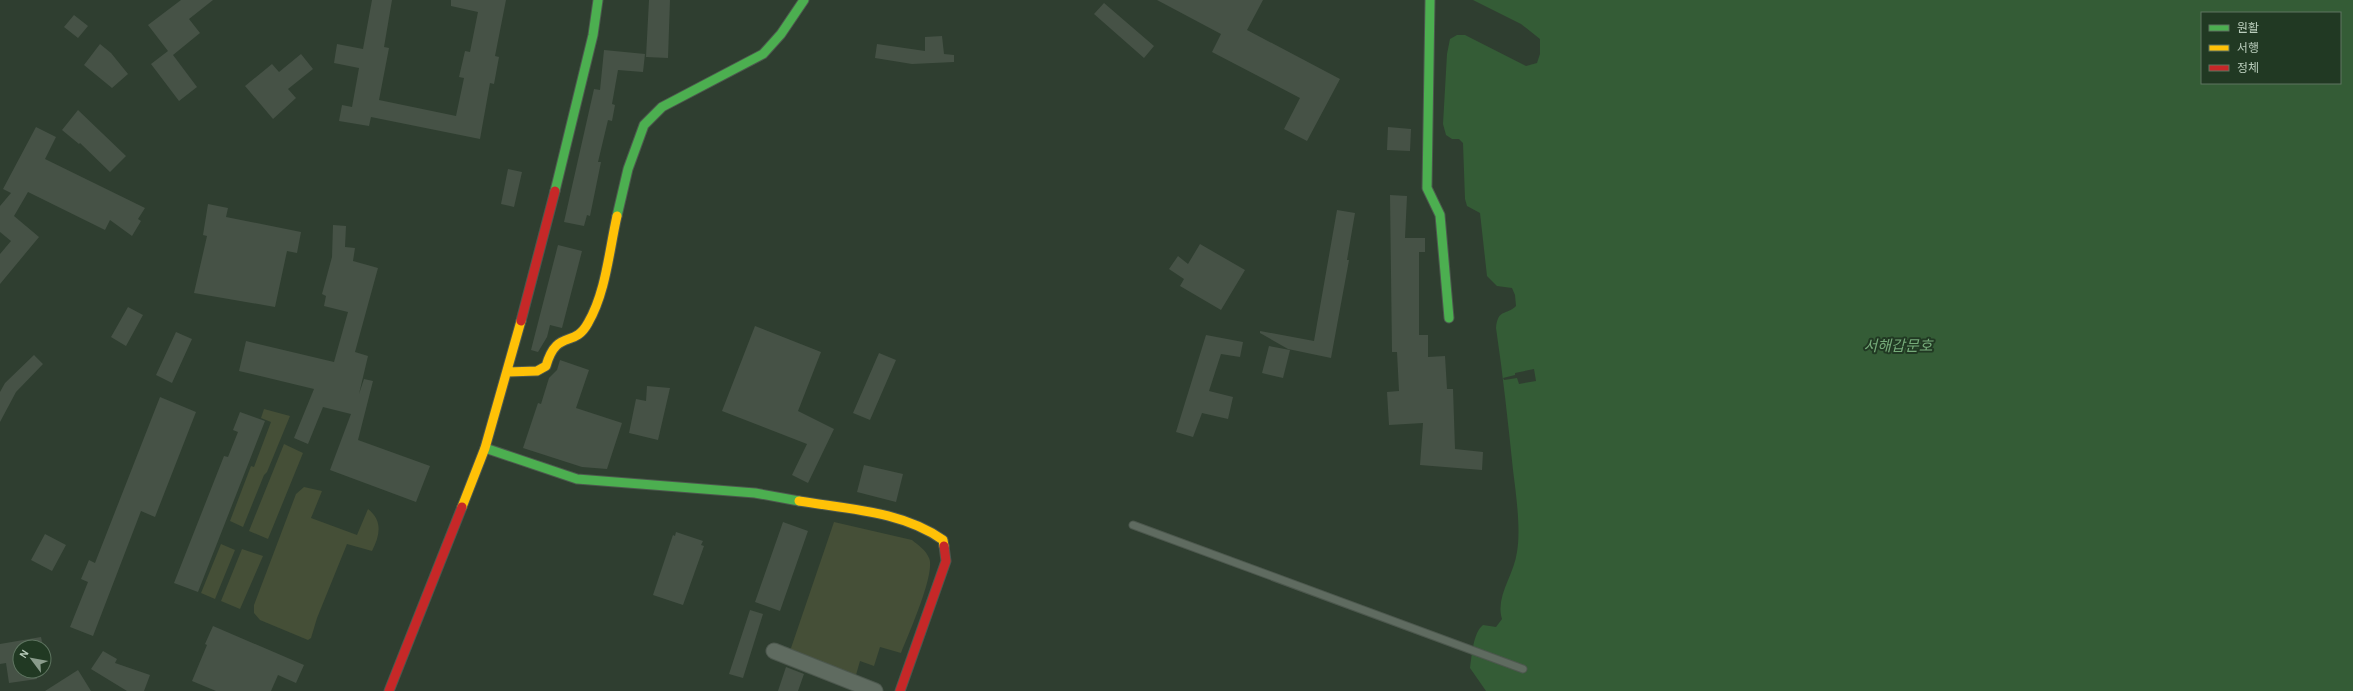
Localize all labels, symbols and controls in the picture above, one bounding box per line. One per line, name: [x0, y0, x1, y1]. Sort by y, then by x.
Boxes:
legend: [2201, 12, 2341, 84]
text: 원활: [2237, 22, 2259, 34]
text: 서행: [2237, 42, 2259, 54]
text: 정체: [2237, 62, 2259, 74]
water label: 서해갑문호: [1863, 338, 1934, 354]
north arrow: [12, 639, 52, 679]
text: N: [17, 648, 31, 660]

